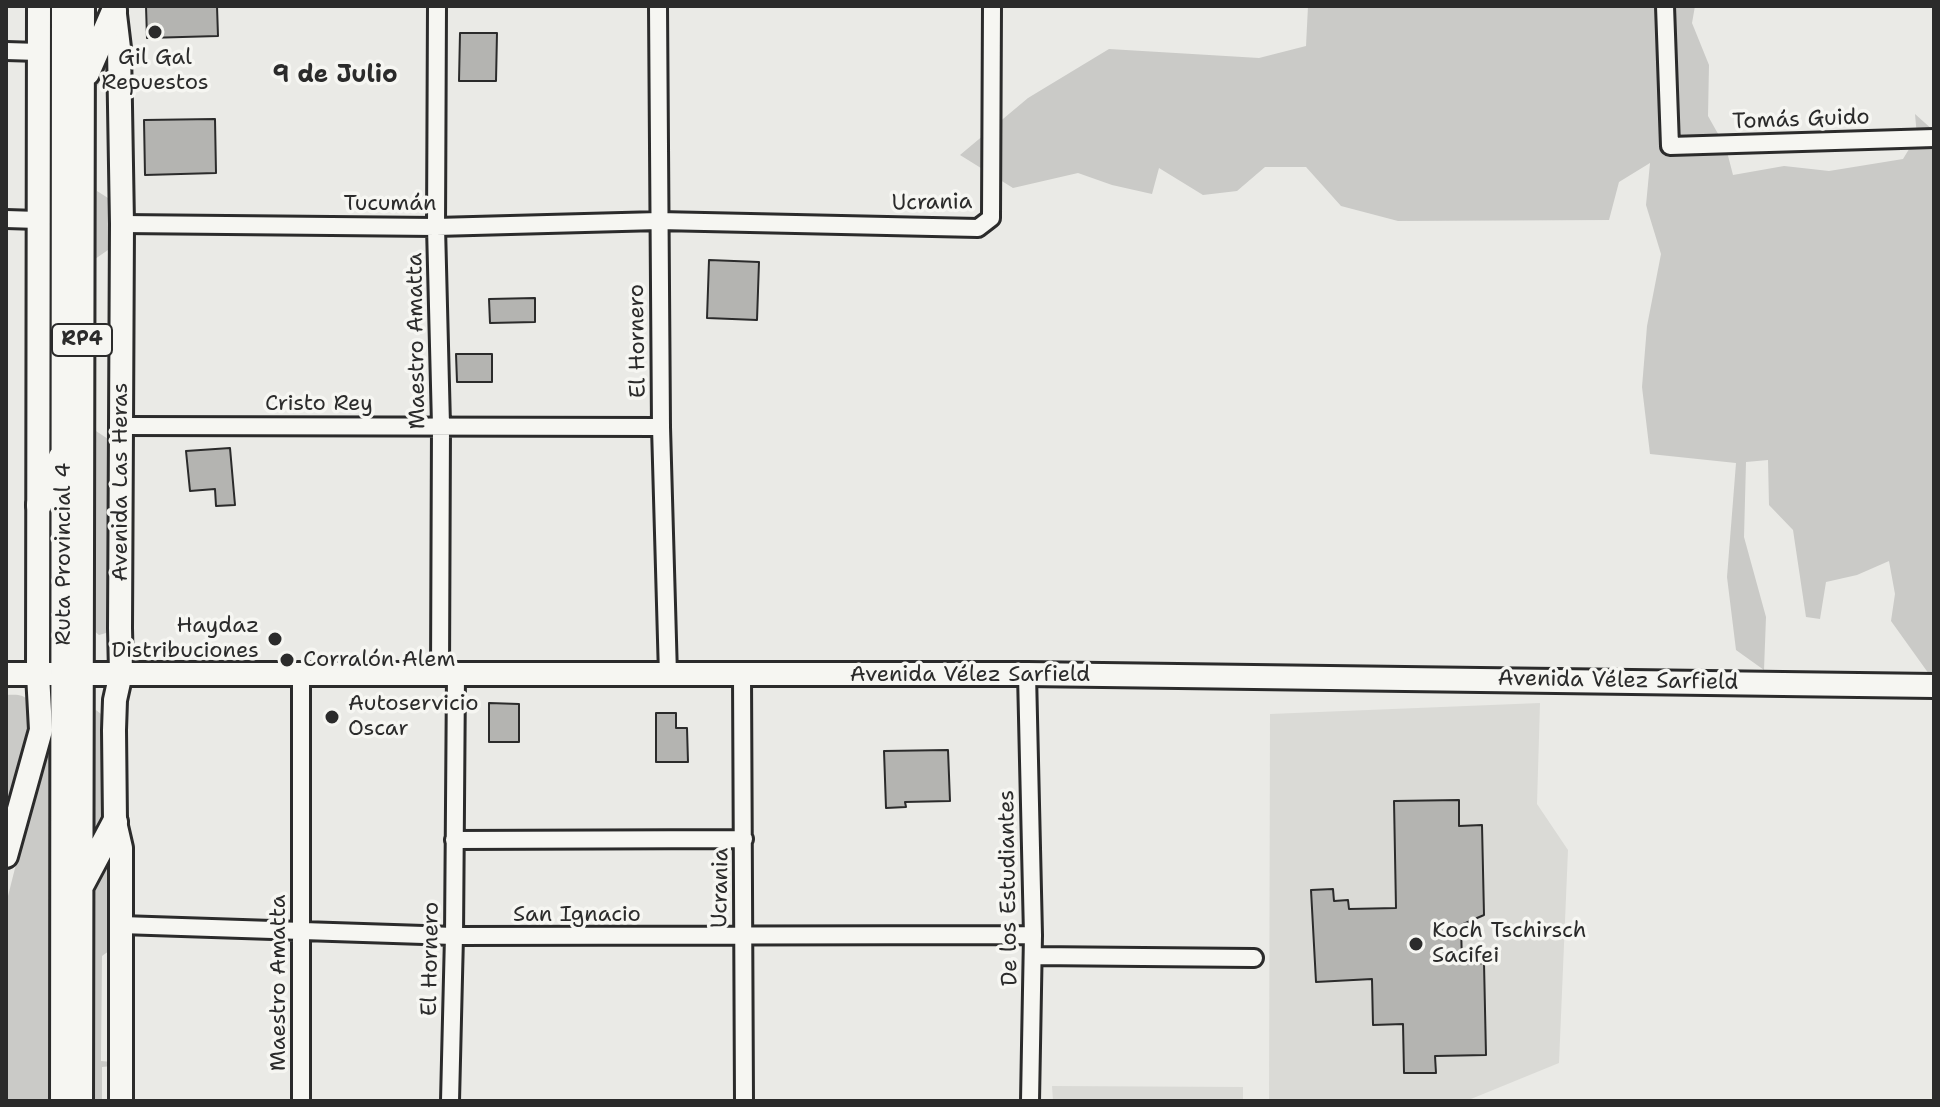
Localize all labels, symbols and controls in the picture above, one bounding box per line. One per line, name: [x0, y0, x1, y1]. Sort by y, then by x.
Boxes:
marker: Gil Gal Repuestos: [146, 23, 164, 41]
place label: Gil Gal Repuestos: [101, 45, 209, 96]
district label: 9 de Julio: [272, 62, 398, 90]
street label: Tomás Guido: [1732, 104, 1870, 136]
street label: Ucrania: [892, 189, 972, 217]
street label: Tucumán: [344, 191, 436, 217]
street label: Maestro Amatta: [402, 252, 432, 430]
street label: El Hornero: [624, 284, 652, 398]
road number: RP4: [52, 324, 112, 356]
street label: Avenida Las Heras: [108, 383, 134, 581]
street label: Cristo Rey: [265, 391, 373, 417]
street label: Ruta Provincial 4: [51, 463, 77, 645]
place label: Haydaz Distribuciones: [111, 613, 259, 664]
marker: Haydaz Distribuciones: [266, 630, 284, 648]
place label: Corralón Alem: [303, 647, 455, 673]
marker: Corralón Alem: [278, 651, 296, 669]
street label: Avenida Vélez Sarfield: [850, 662, 1090, 688]
street label: Avenida Vélez Sarfield: [1497, 666, 1739, 696]
place label: Autoservicio Oscar: [348, 691, 479, 742]
marker: Autoservicio Oscar: [323, 708, 341, 726]
street label: De los Estudiantes: [994, 790, 1024, 986]
street label: Ucrania: [707, 848, 735, 928]
street label: Maestro Amatta: [266, 895, 292, 1071]
street label: El Hornero: [417, 902, 445, 1016]
street label: San Ignacio: [513, 902, 641, 928]
place label: Koch Tschirsch Sacifei: [1432, 918, 1586, 970]
marker: Koch Tschirsch Sacifei: [1407, 935, 1425, 953]

